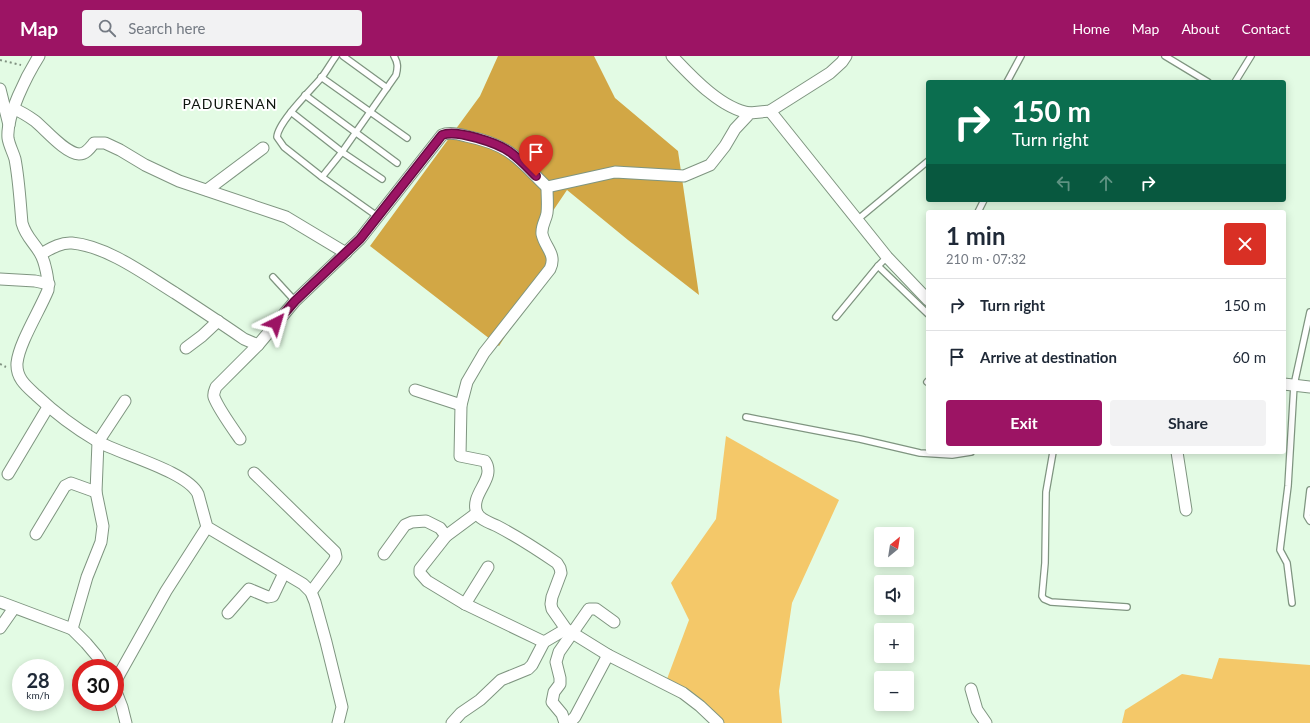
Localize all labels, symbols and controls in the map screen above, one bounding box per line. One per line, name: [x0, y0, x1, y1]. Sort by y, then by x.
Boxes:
search box: [82, 10, 362, 46]
text: Map: [20, 17, 58, 40]
icon: search: [96, 17, 118, 39]
text: Search here: [128, 19, 206, 37]
text: Home: [1072, 20, 1110, 37]
text: Map: [1132, 20, 1159, 37]
text: About: [1181, 20, 1219, 37]
text: Contact: [1241, 20, 1290, 37]
text: 150 m: [1012, 94, 1091, 128]
district label: PADURENAN: [183, 95, 277, 112]
icon: right: [946, 96, 998, 148]
text: Turn right: [1012, 128, 1089, 150]
pin: [519, 135, 553, 176]
icon: arrive: [525, 141, 547, 163]
icon: left: [1053, 172, 1075, 194]
icon: ahead: [1095, 172, 1117, 194]
icon: right: [1137, 172, 1159, 194]
text: 1 min: [946, 221, 1006, 250]
button: close: [1224, 223, 1266, 265]
text: 210 m · 07:32: [946, 251, 1026, 267]
icon: right: [946, 294, 968, 316]
text: Turn right: [980, 296, 1045, 314]
text: 150 m: [1224, 296, 1266, 314]
position arrow: [255, 302, 297, 344]
icon: arrive: [946, 346, 968, 368]
text: Arrive at destination: [980, 348, 1117, 366]
text: 60 m: [1232, 348, 1266, 366]
button: Exit: [946, 400, 1102, 446]
button: Share: [1110, 400, 1266, 446]
north arrow: [874, 527, 914, 567]
map controls: [874, 527, 914, 711]
button: sound: [874, 575, 914, 615]
button: +: [874, 623, 914, 663]
speed limit sign: 30: [72, 659, 124, 711]
text: 28: [26, 668, 50, 692]
button: −: [874, 671, 914, 711]
text: km/h: [26, 689, 50, 701]

